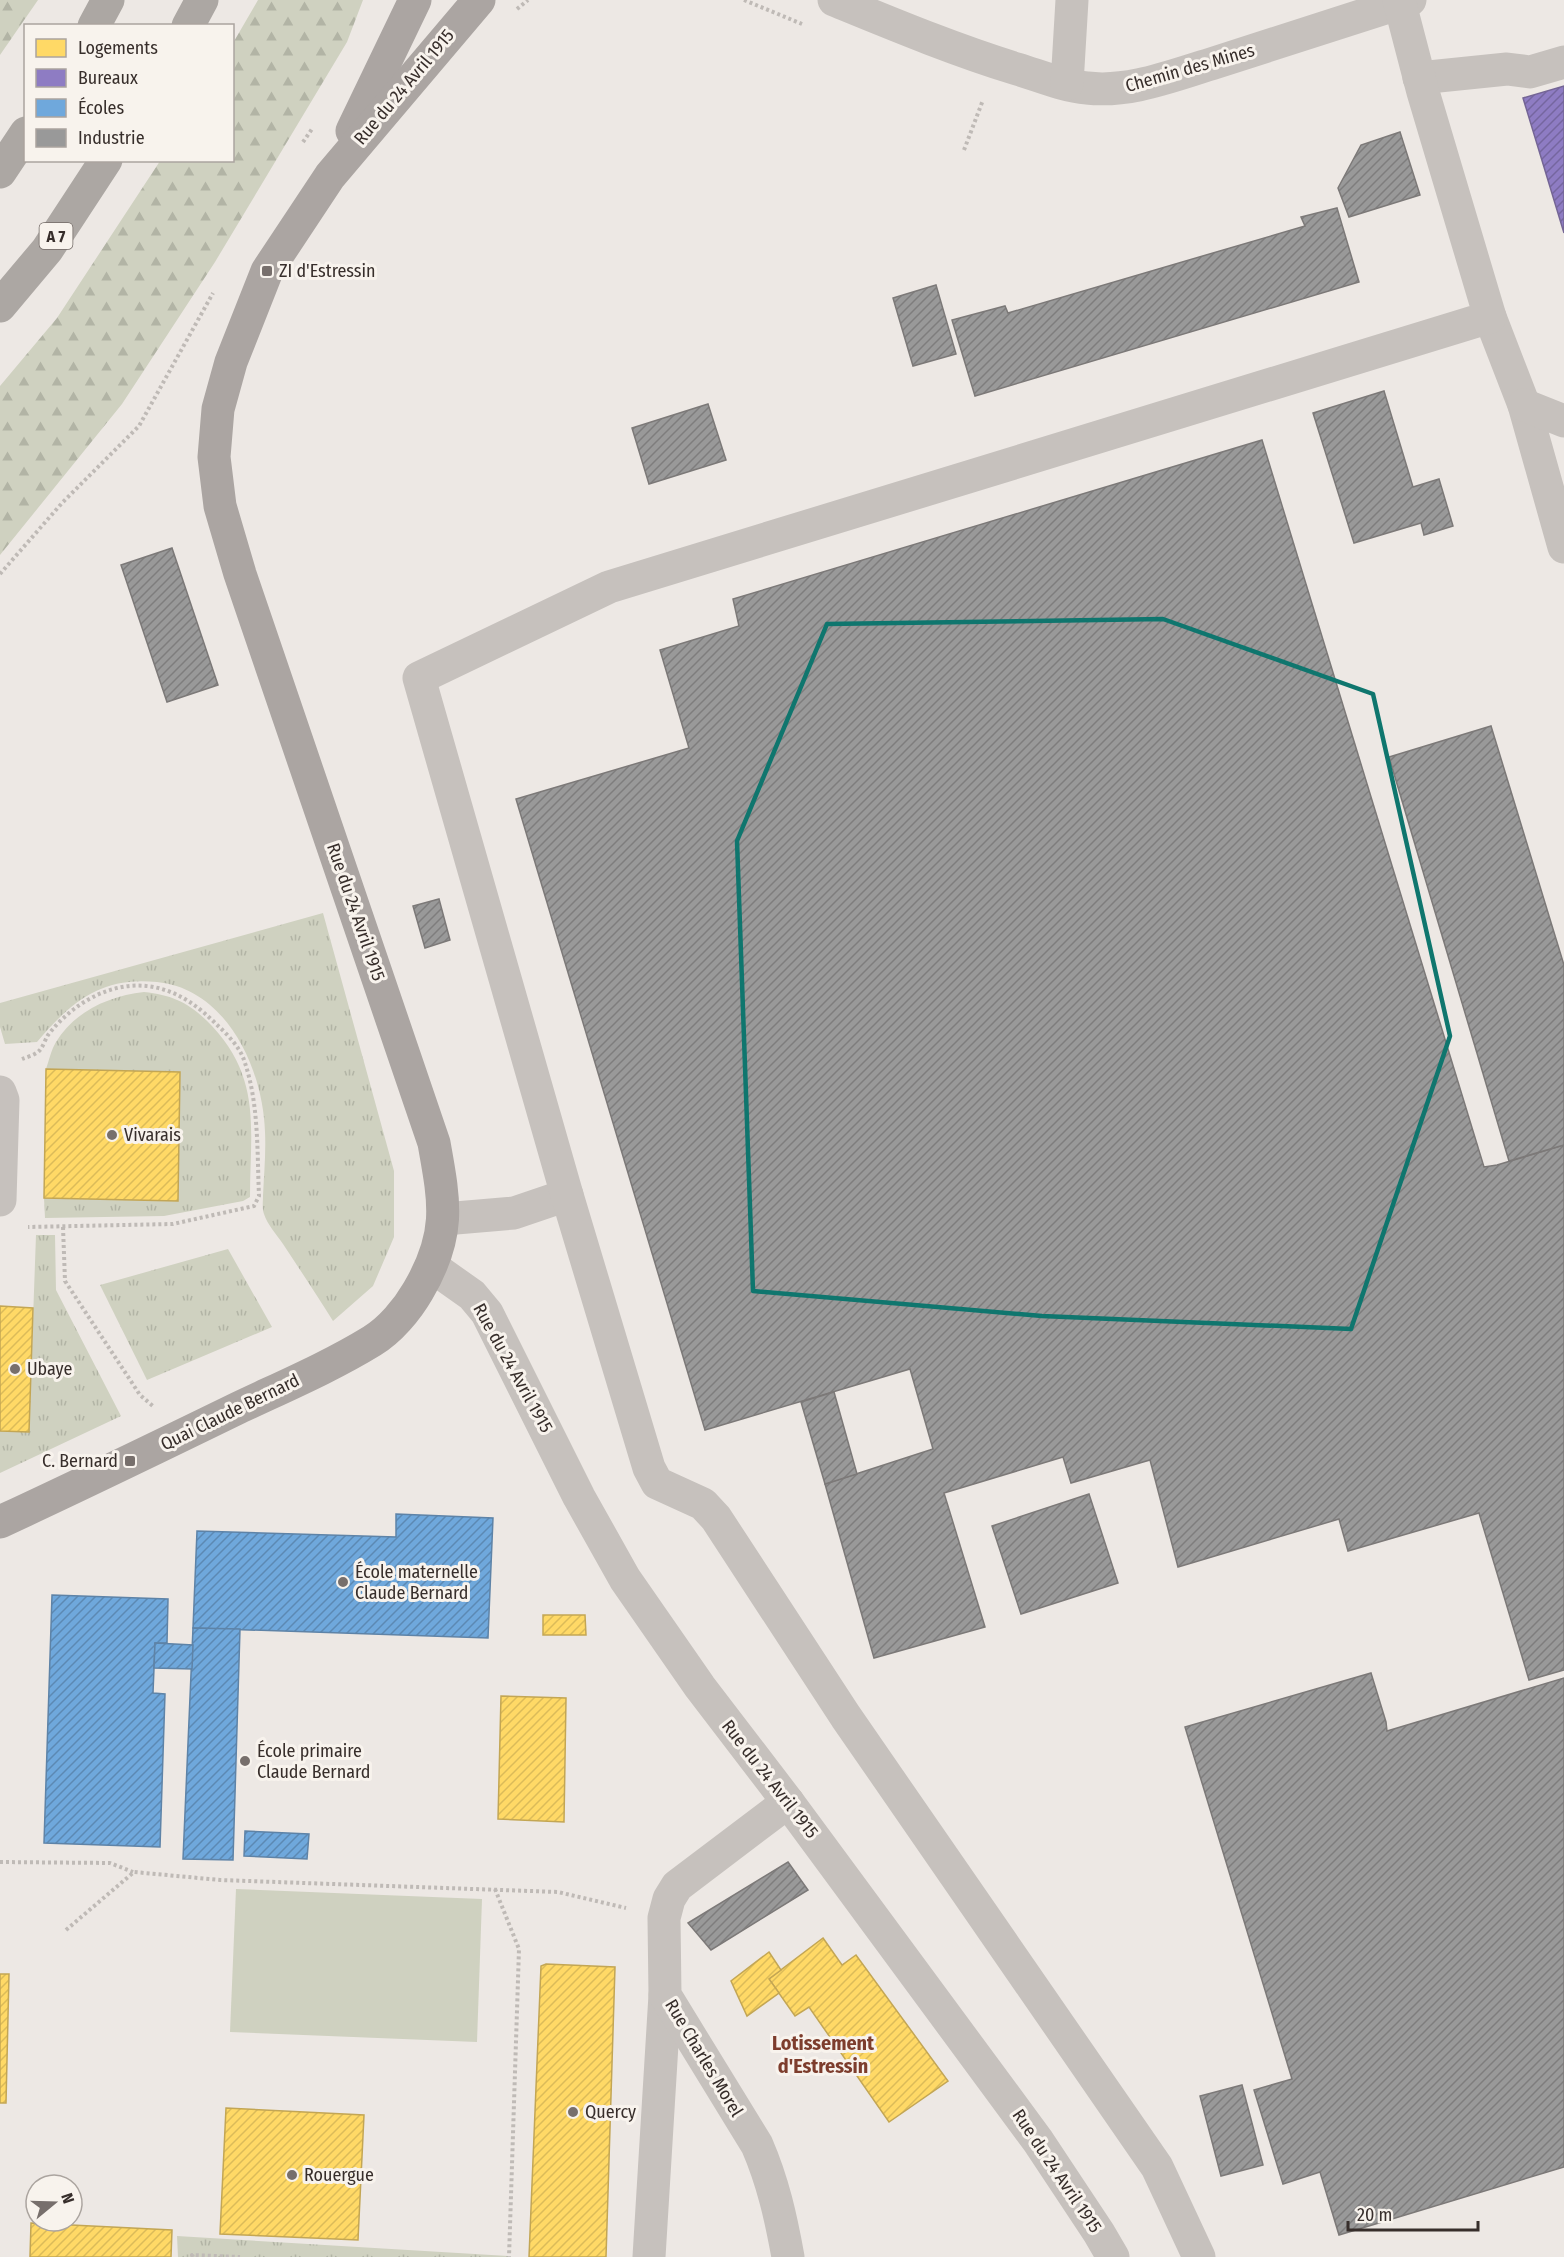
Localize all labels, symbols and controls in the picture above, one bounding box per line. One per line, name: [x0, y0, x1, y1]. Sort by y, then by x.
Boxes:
legend: [24, 24, 234, 162]
street label: Rue du 24 Avril 1915: [349, 25, 459, 149]
text: Logements: [78, 37, 158, 59]
street label: Chemin des Mines: [1123, 39, 1257, 97]
text: Bureaux: [78, 67, 138, 89]
text: Écoles: [78, 96, 124, 119]
text: Industrie: [78, 127, 145, 149]
road number: A 7: [40, 223, 72, 249]
place label: ZI d'Estressin: [279, 260, 376, 282]
marker: ZI d'Estressin: [260, 264, 274, 278]
street label: Rue du 24 Avril 1915: [322, 840, 390, 984]
place label: Vivarais: [124, 1124, 181, 1146]
marker: Vivarais: [105, 1128, 119, 1142]
street label: Rue du 24 Avril 1915: [468, 1300, 558, 1436]
place label: Ubaye: [27, 1358, 73, 1380]
marker: Ubaye: [8, 1362, 22, 1376]
street label: Quai Claude Bernard: [157, 1369, 303, 1455]
place label: C. Bernard: [42, 1450, 118, 1472]
marker: C. Bernard: [123, 1454, 137, 1468]
place label: École maternelle Claude Bernard: [355, 1560, 478, 1604]
marker: École maternelle Claude Bernard: [336, 1575, 350, 1589]
street label: Rue du 24 Avril 1915: [717, 1715, 823, 1843]
place label: École primaire Claude Bernard: [257, 1739, 370, 1783]
marker: École primaire Claude Bernard: [238, 1754, 252, 1768]
street label: Rue Charles Morel: [660, 1995, 748, 2121]
district label: Lotissement d'Estressin: [772, 2031, 875, 2078]
place label: Quercy: [585, 2101, 636, 2123]
marker: Quercy: [566, 2105, 580, 2119]
street label: Rue du 24 Avril 1915: [1008, 2105, 1106, 2237]
place label: Rouergue: [304, 2164, 374, 2186]
marker: Rouergue: [285, 2168, 299, 2182]
north arrow: [24, 2173, 84, 2233]
text: N: [57, 2191, 78, 2206]
scale bar: [1348, 2194, 1478, 2232]
text: 20 m: [1357, 2204, 1392, 2226]

